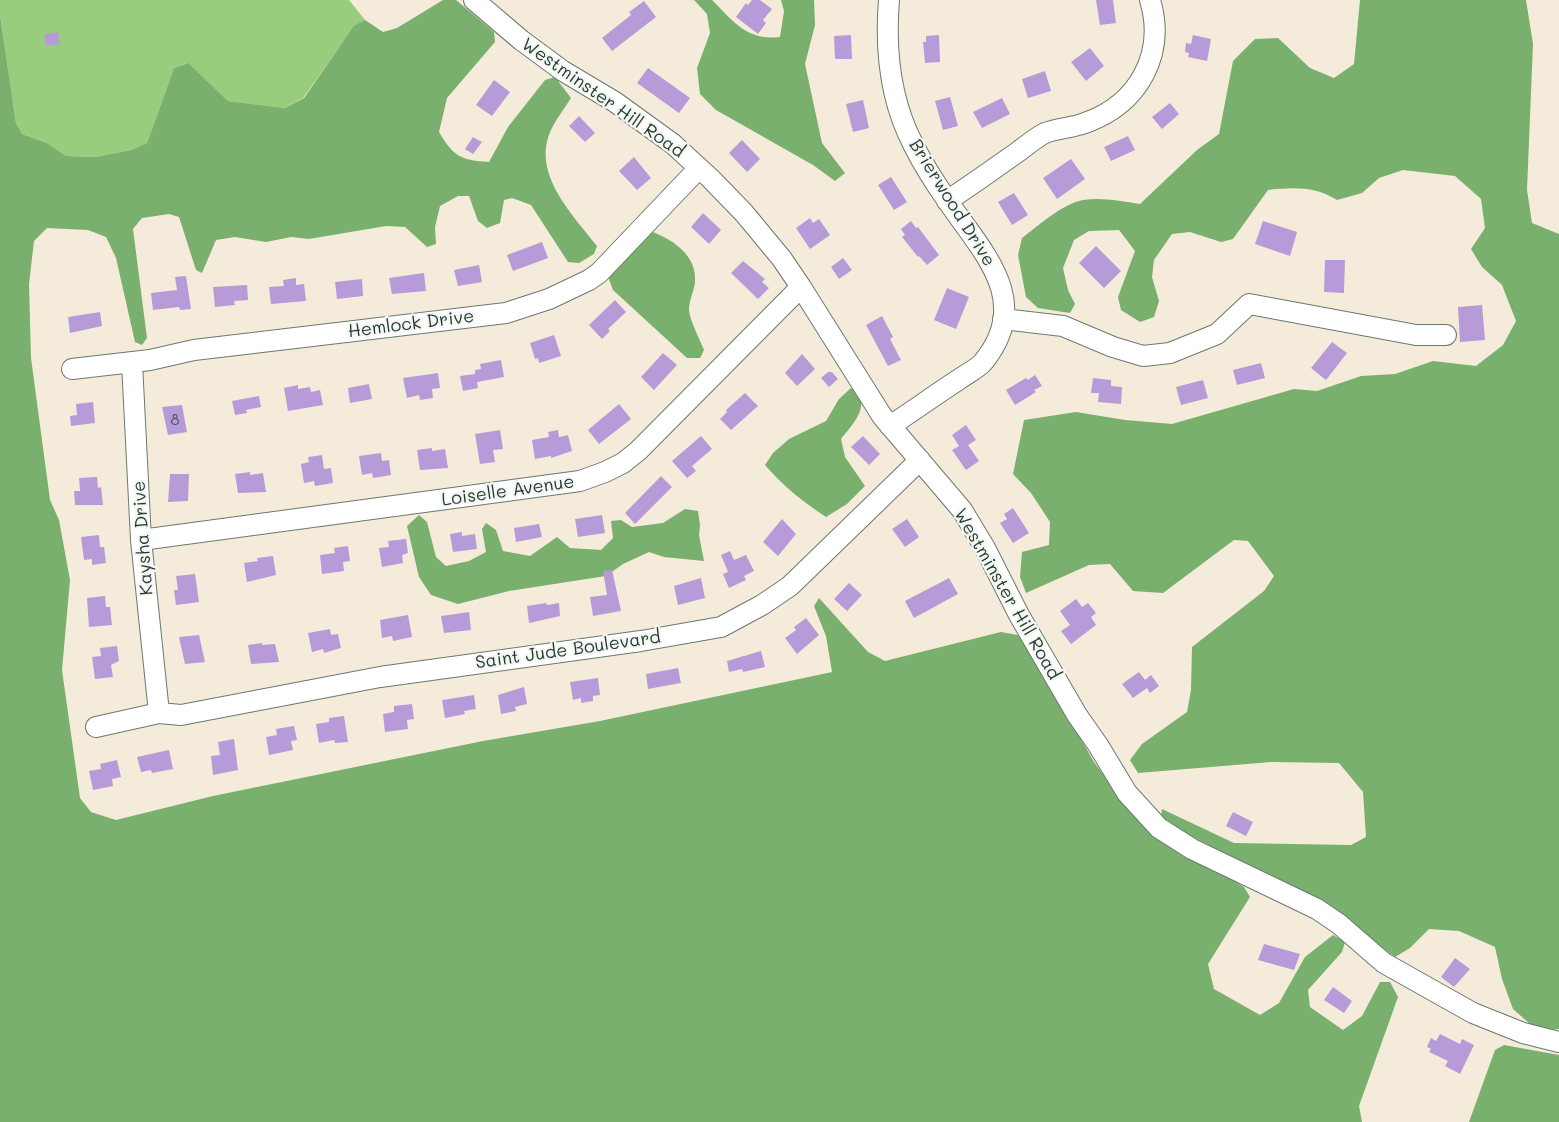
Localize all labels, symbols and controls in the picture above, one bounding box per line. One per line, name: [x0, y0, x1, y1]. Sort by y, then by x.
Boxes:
street label: Westminster Hill Road: [517, 34, 689, 162]
street label: Brierwood Drive: [904, 135, 1000, 271]
street label: Hemlock Drive: [347, 306, 475, 342]
house number: 8: [170, 411, 180, 429]
street label: Loiselle Avenue: [440, 471, 576, 511]
street label: Kaysha Drive: [128, 480, 158, 596]
street label: Westminster Hill Road: [949, 505, 1065, 683]
street label: Saint Jude Boulevard: [474, 626, 662, 674]

